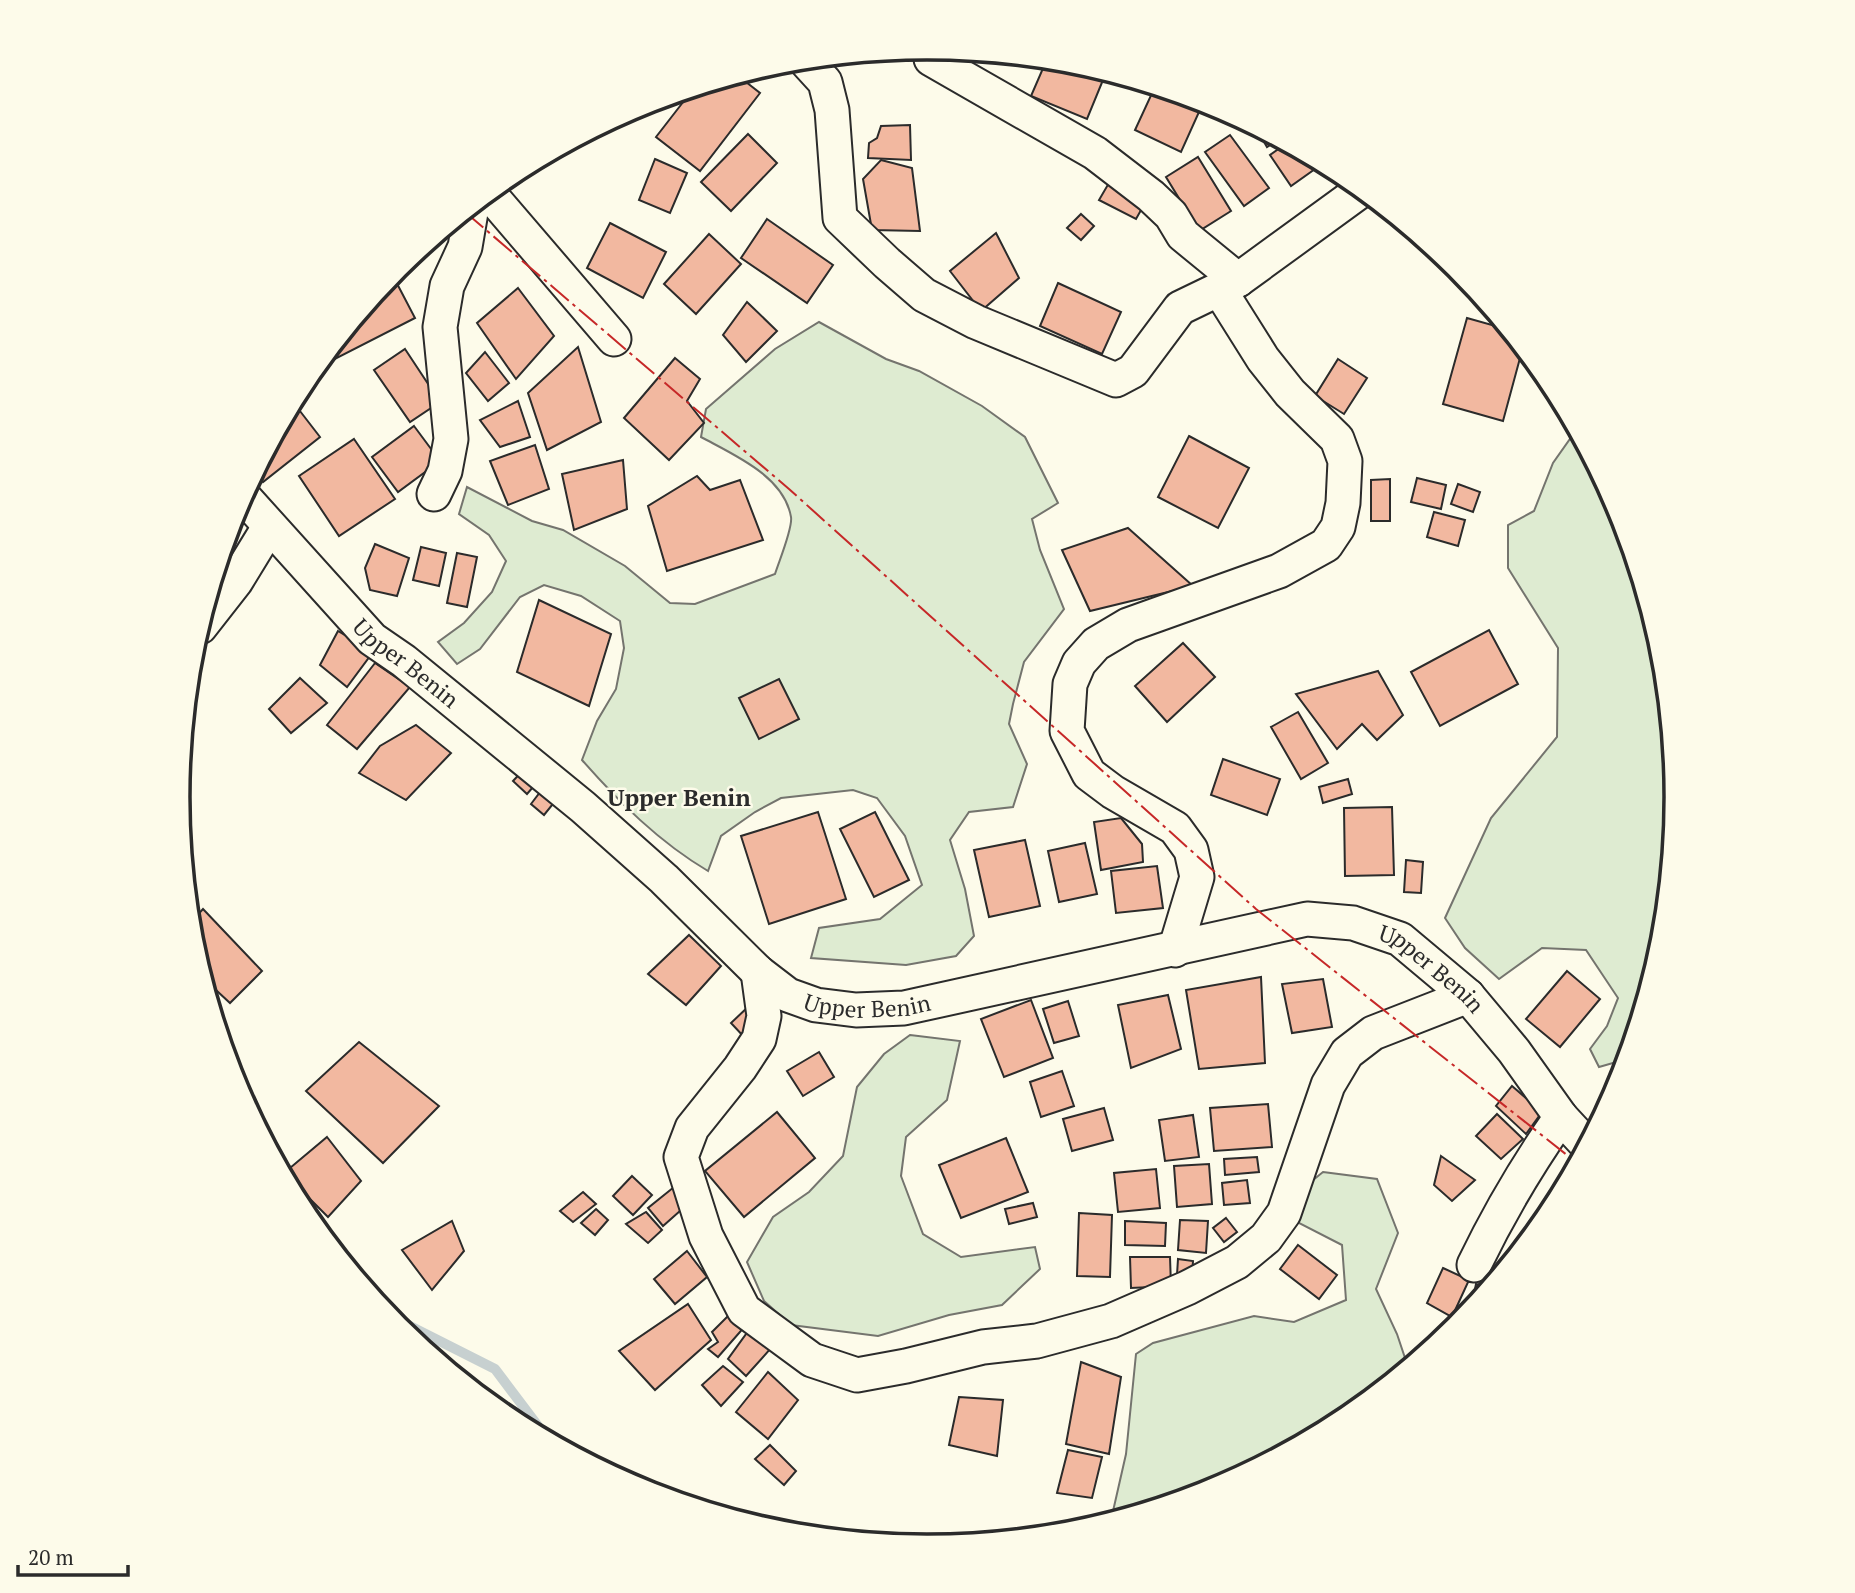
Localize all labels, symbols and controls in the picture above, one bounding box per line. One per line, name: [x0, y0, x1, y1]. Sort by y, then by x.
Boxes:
street label: Upper Benin: [346, 612, 466, 715]
district label: Upper Benin: [607, 781, 751, 813]
street label: Upper Benin: [1375, 917, 1492, 1019]
street label: Upper Benin: [799, 986, 934, 1025]
scale bar: [18, 1534, 128, 1578]
text: 20 m: [28, 1543, 74, 1571]

